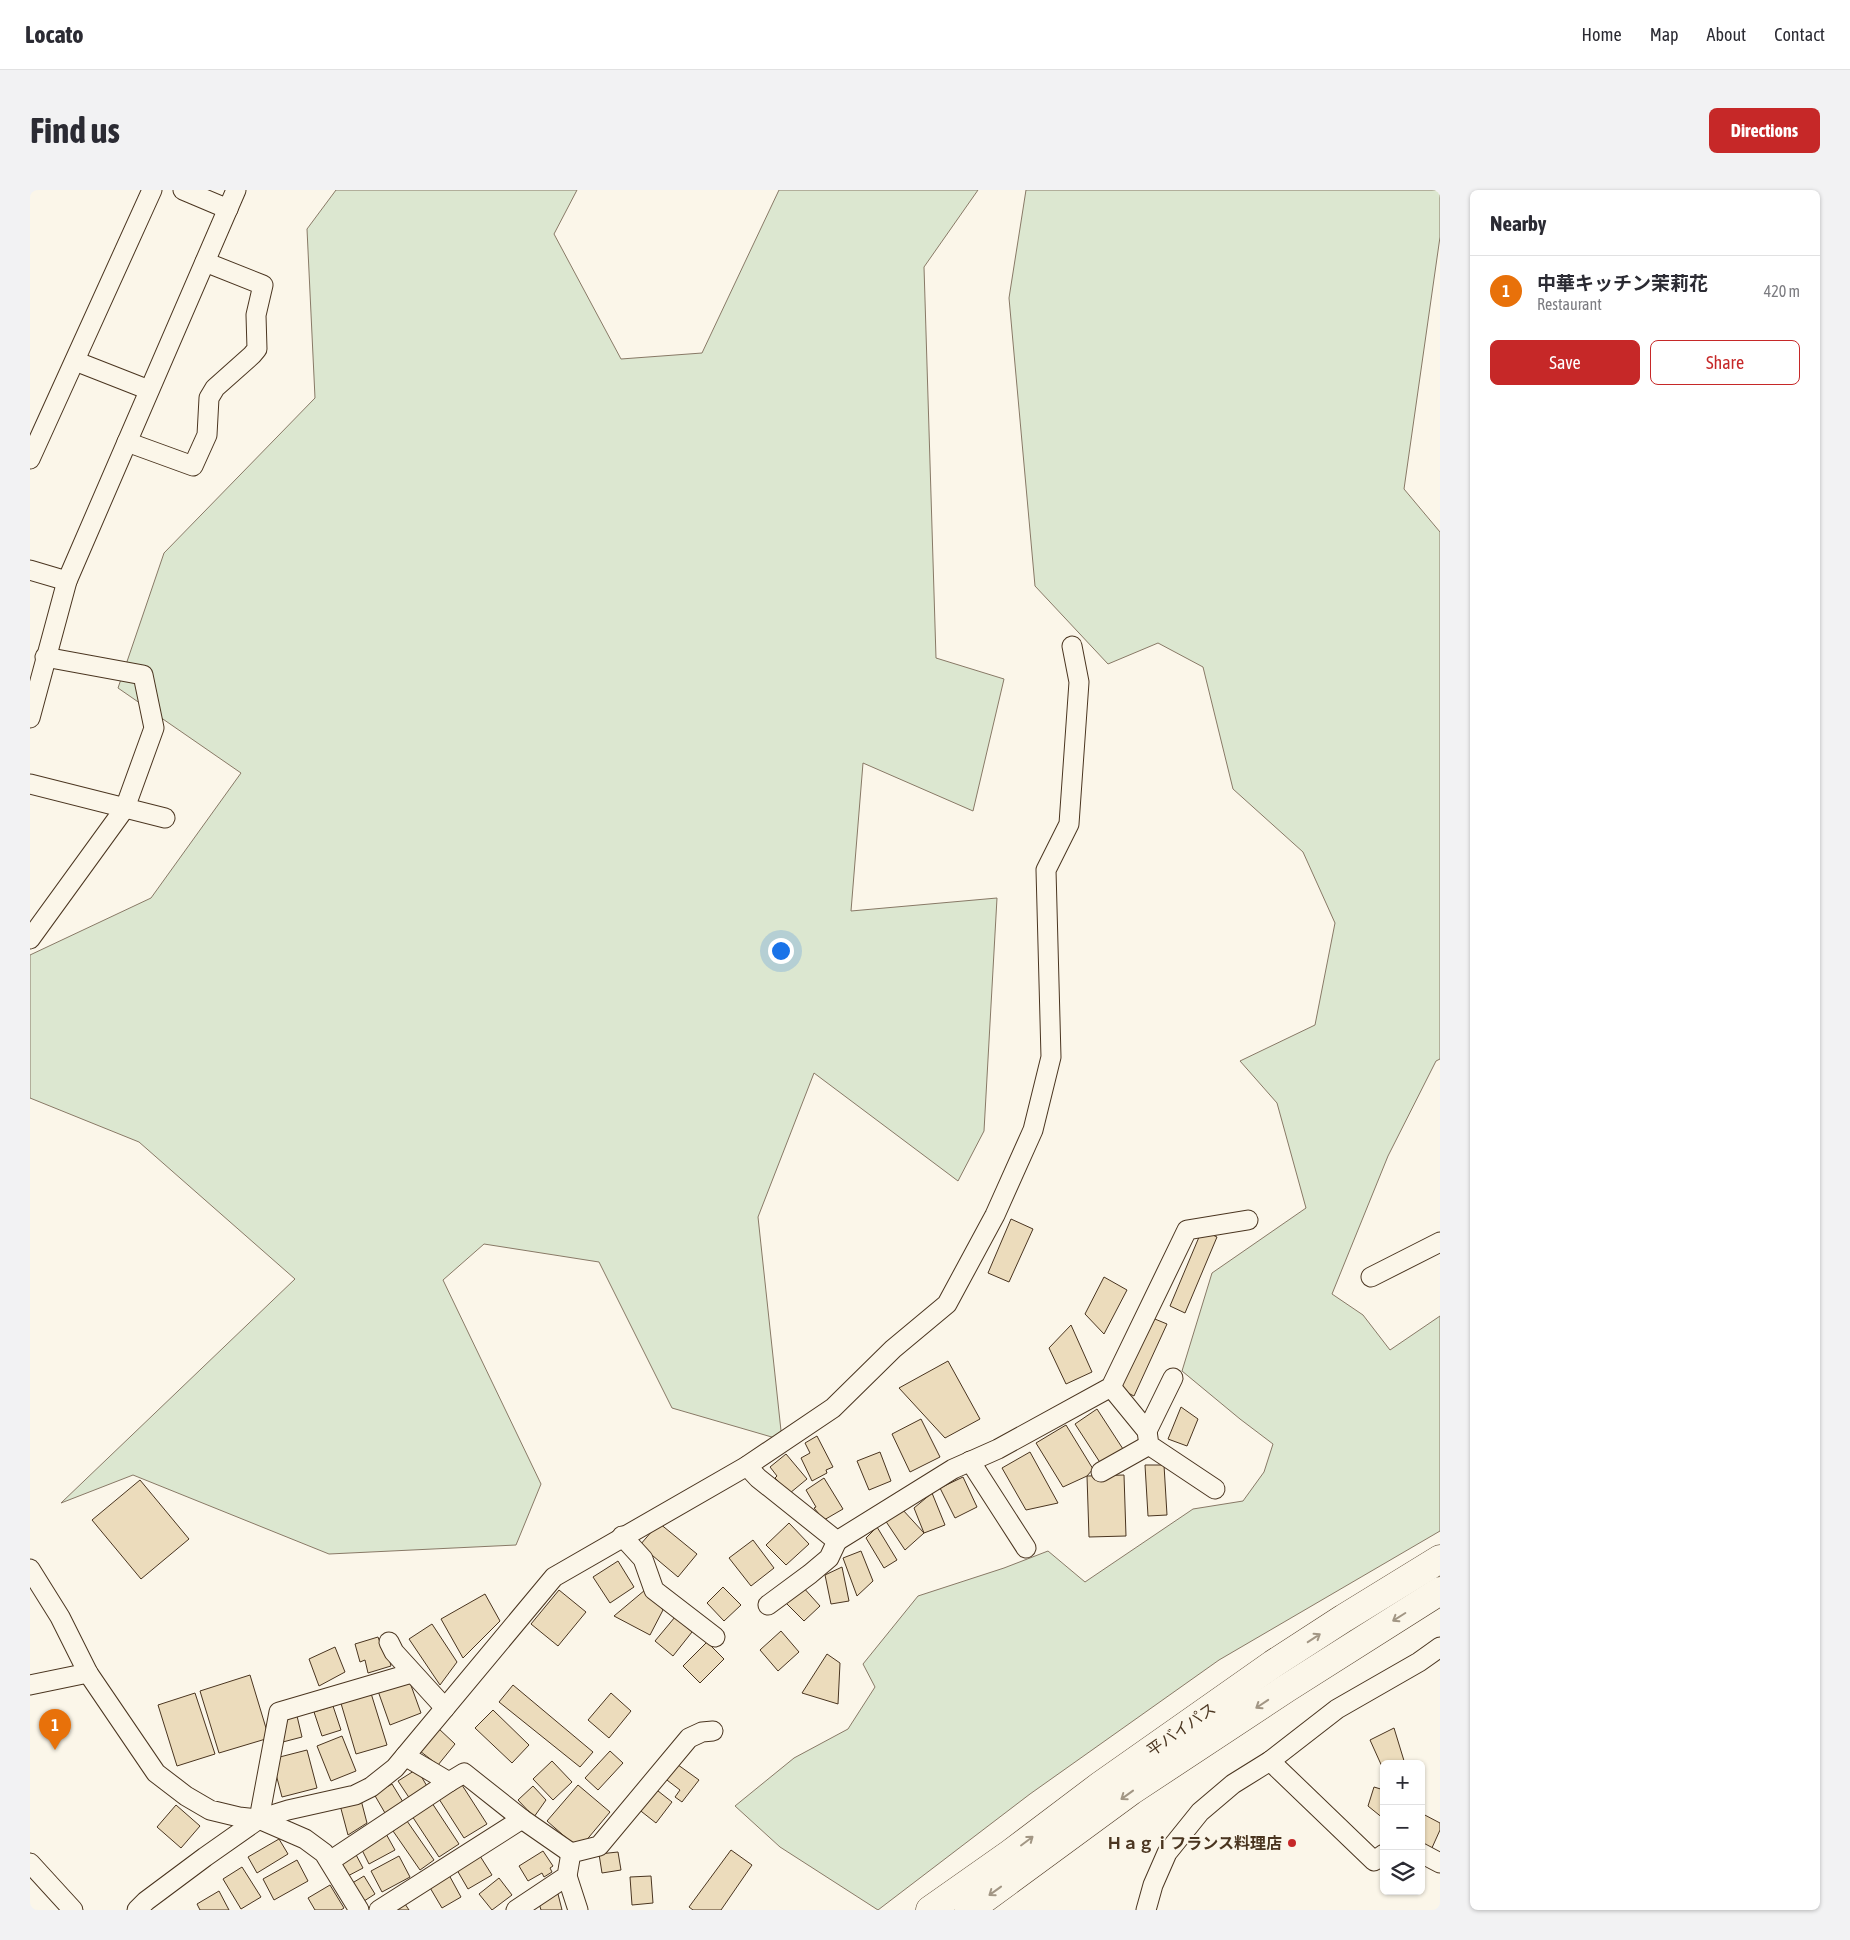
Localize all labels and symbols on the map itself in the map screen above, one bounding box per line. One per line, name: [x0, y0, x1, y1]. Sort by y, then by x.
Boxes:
your location: [768, 938, 794, 964]
one-way arrow: [1392, 1612, 1406, 1622]
one-way arrow: [1307, 1632, 1321, 1642]
street label: 平バイパス: [1143, 1699, 1219, 1759]
one-way arrow: [1255, 1700, 1269, 1710]
pin: 1: [39, 1709, 71, 1750]
one-way arrow: [1120, 1790, 1134, 1800]
place label: Ｈａｇｉフランス料理店: [1106, 1834, 1282, 1853]
one-way arrow: [1020, 1836, 1034, 1846]
marker: Ｈａｇｉフランス料理店: [1286, 1837, 1298, 1849]
one-way arrow: [989, 1885, 1002, 1896]

